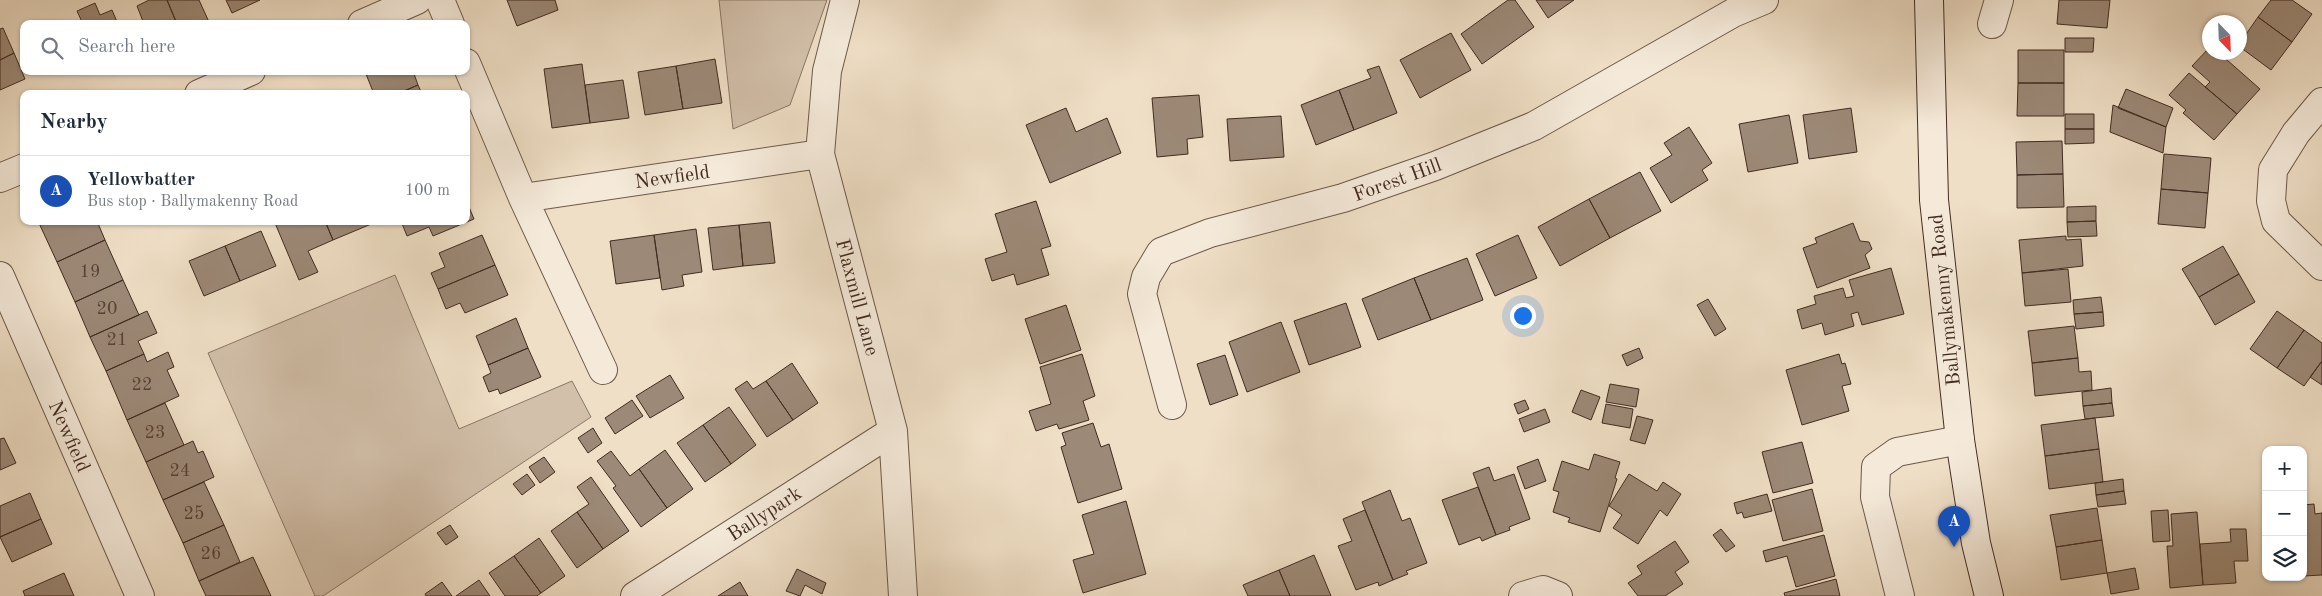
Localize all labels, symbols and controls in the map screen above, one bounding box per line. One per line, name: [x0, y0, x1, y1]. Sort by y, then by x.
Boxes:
north arrow: [2202, 15, 2247, 60]
search box: [20, 20, 470, 75]
icon: search: [38, 34, 66, 62]
text: Search here: [78, 38, 175, 57]
text: Nearby: [40, 112, 108, 133]
street label: Forest Hill: [1351, 156, 1445, 206]
street label: Newfield: [633, 163, 711, 193]
text: Yellowbatter: [87, 171, 195, 190]
text: A: [50, 183, 62, 199]
text: 100 m: [405, 183, 450, 199]
text: Bus stop · Ballymakenny Road: [87, 194, 298, 210]
street label: Ballymakenny Road: [1927, 213, 1965, 387]
street label: Flaxmill Lane: [831, 237, 881, 358]
house number: 19: [80, 263, 100, 281]
house number: 20: [97, 300, 117, 318]
your location: [1510, 303, 1536, 329]
house number: 21: [107, 331, 127, 349]
house number: 22: [132, 376, 152, 394]
street label: Newfield: [44, 398, 93, 475]
house number: 23: [145, 424, 165, 442]
map controls: [2262, 446, 2307, 581]
button: +: [2262, 446, 2307, 491]
house number: 24: [170, 462, 190, 480]
street label: Ballypark: [724, 483, 806, 546]
button: −: [2262, 491, 2307, 536]
house number: 25: [184, 505, 204, 523]
pin: A: [1938, 506, 1970, 547]
button: layers: [2262, 536, 2307, 581]
house number: 26: [201, 545, 221, 563]

